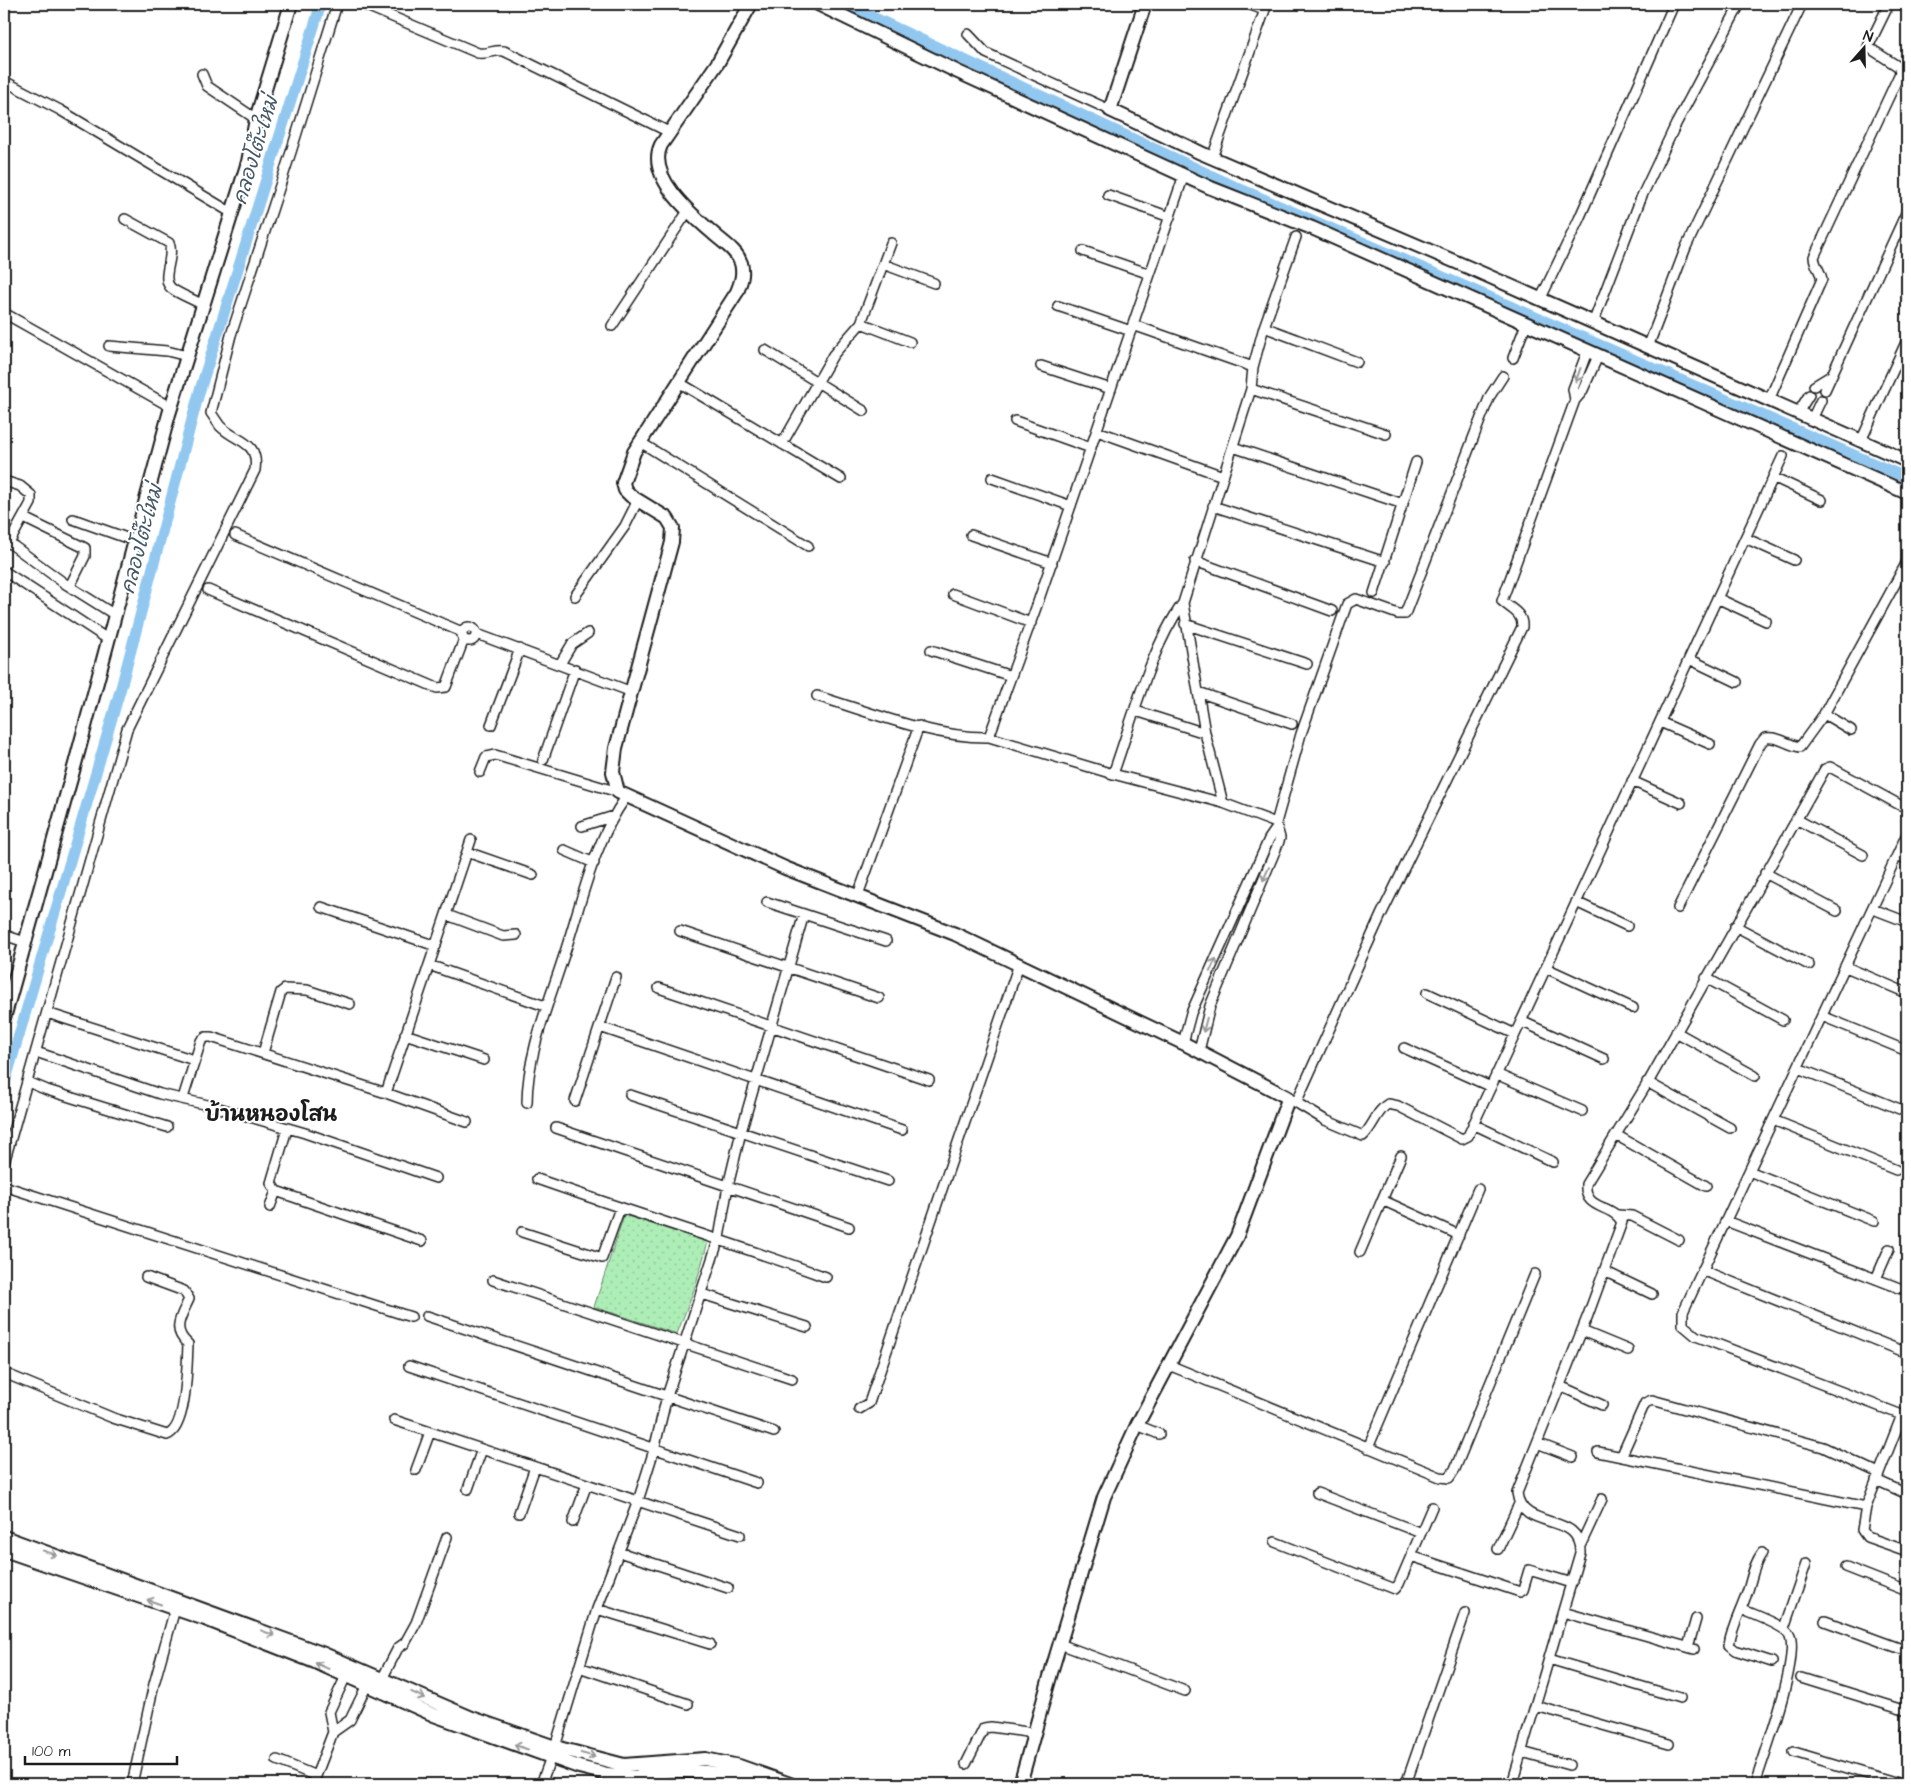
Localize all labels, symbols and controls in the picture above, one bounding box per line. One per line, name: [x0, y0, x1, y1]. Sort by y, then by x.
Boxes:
north arrow: [1838, 22, 1888, 72]
text: N: [1861, 26, 1876, 48]
water label: คลองโต๊ะใหม่: [226, 89, 287, 208]
one-way arrow: [1573, 367, 1582, 383]
water label: คลองโต๊ะใหม่: [114, 478, 171, 597]
one-way arrow: [1261, 866, 1271, 881]
one-way arrow: [1208, 958, 1218, 973]
one-way arrow: [1200, 1016, 1209, 1032]
district label: บ้านหนองโสน: [205, 1099, 337, 1129]
one-way arrow: [42, 1548, 58, 1558]
one-way arrow: [147, 1597, 162, 1606]
one-way arrow: [260, 1629, 275, 1638]
one-way arrow: [315, 1660, 330, 1670]
one-way arrow: [410, 1691, 425, 1701]
scale bar: [25, 1733, 178, 1765]
text: 100 m: [32, 1741, 71, 1762]
one-way arrow: [514, 1742, 530, 1751]
one-way arrow: [579, 1751, 595, 1760]

